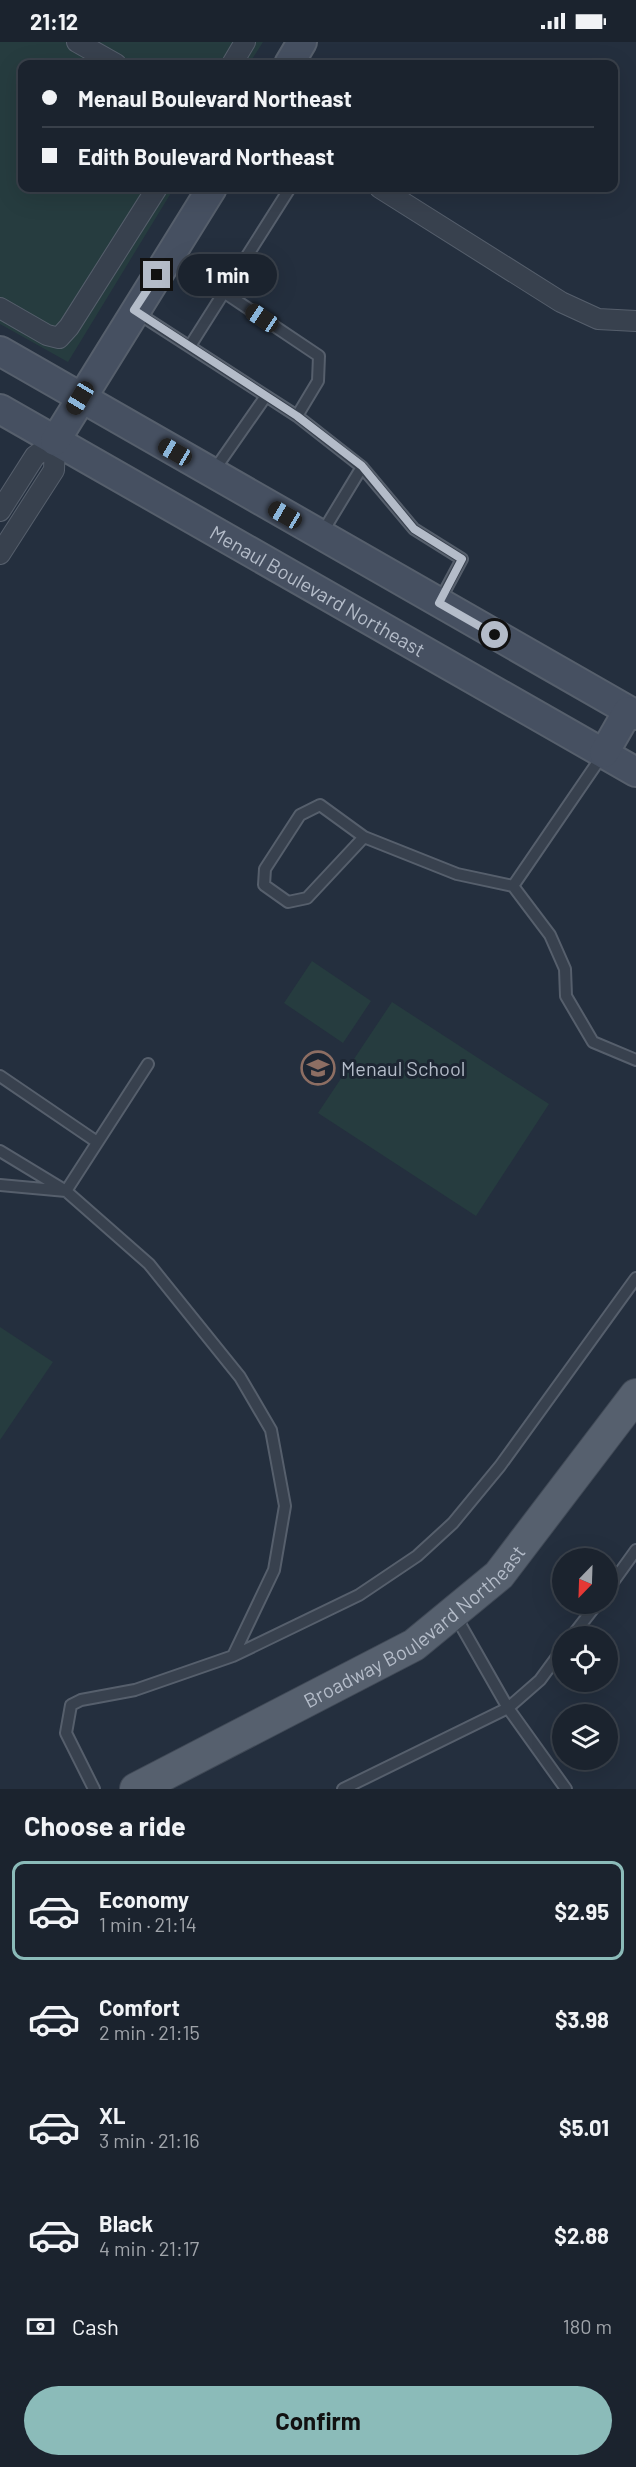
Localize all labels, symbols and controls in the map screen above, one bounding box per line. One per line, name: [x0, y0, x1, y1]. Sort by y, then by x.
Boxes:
text: 21:12: [30, 8, 78, 34]
text: Menaul Boulevard Northeast: [78, 85, 352, 111]
text: Edith Boulevard Northeast: [78, 143, 334, 169]
callout: 1 min: [178, 254, 277, 296]
route end: [143, 261, 170, 288]
text: 1 min: [206, 263, 249, 287]
car: [242, 300, 282, 336]
car: [63, 378, 97, 418]
car: [155, 435, 195, 469]
car: [265, 498, 305, 532]
street label: Menaul Boulevard Northeast: [206, 520, 430, 661]
route start: [481, 621, 508, 648]
school or university icon: Menaul School: [300, 1050, 336, 1086]
place label: Menaul School: [341, 1056, 465, 1080]
street label: Broadway Boulevard Northeast: [299, 1540, 530, 1712]
north arrow: [552, 1548, 618, 1614]
map controls: [552, 1548, 618, 1770]
button: locate: [552, 1626, 618, 1692]
button: layers: [552, 1704, 618, 1770]
text: Choose a ride: [24, 1809, 186, 1841]
icon: car: [27, 1884, 81, 1938]
text: Economy: [99, 1886, 189, 1912]
text: $2.95: [555, 1898, 609, 1924]
text: 1 min · 21:14: [99, 1912, 197, 1936]
icon: car: [27, 1992, 81, 2046]
text: Comfort: [99, 1994, 180, 2020]
text: $3.98: [555, 2006, 609, 2032]
text: 2 min · 21:15: [99, 2020, 200, 2044]
icon: car: [27, 2100, 81, 2154]
text: XL: [99, 2102, 125, 2128]
text: $5.01: [559, 2114, 609, 2140]
text: 3 min · 21:16: [99, 2128, 199, 2152]
icon: car: [27, 2208, 81, 2262]
text: Black: [99, 2210, 153, 2236]
text: $2.88: [554, 2222, 609, 2248]
text: 4 min · 21:17: [99, 2236, 199, 2260]
icon: cash: [24, 2310, 57, 2343]
text: Cash: [72, 2313, 119, 2339]
text: 180 m: [563, 2314, 612, 2338]
button: Confirm: [24, 2386, 612, 2455]

